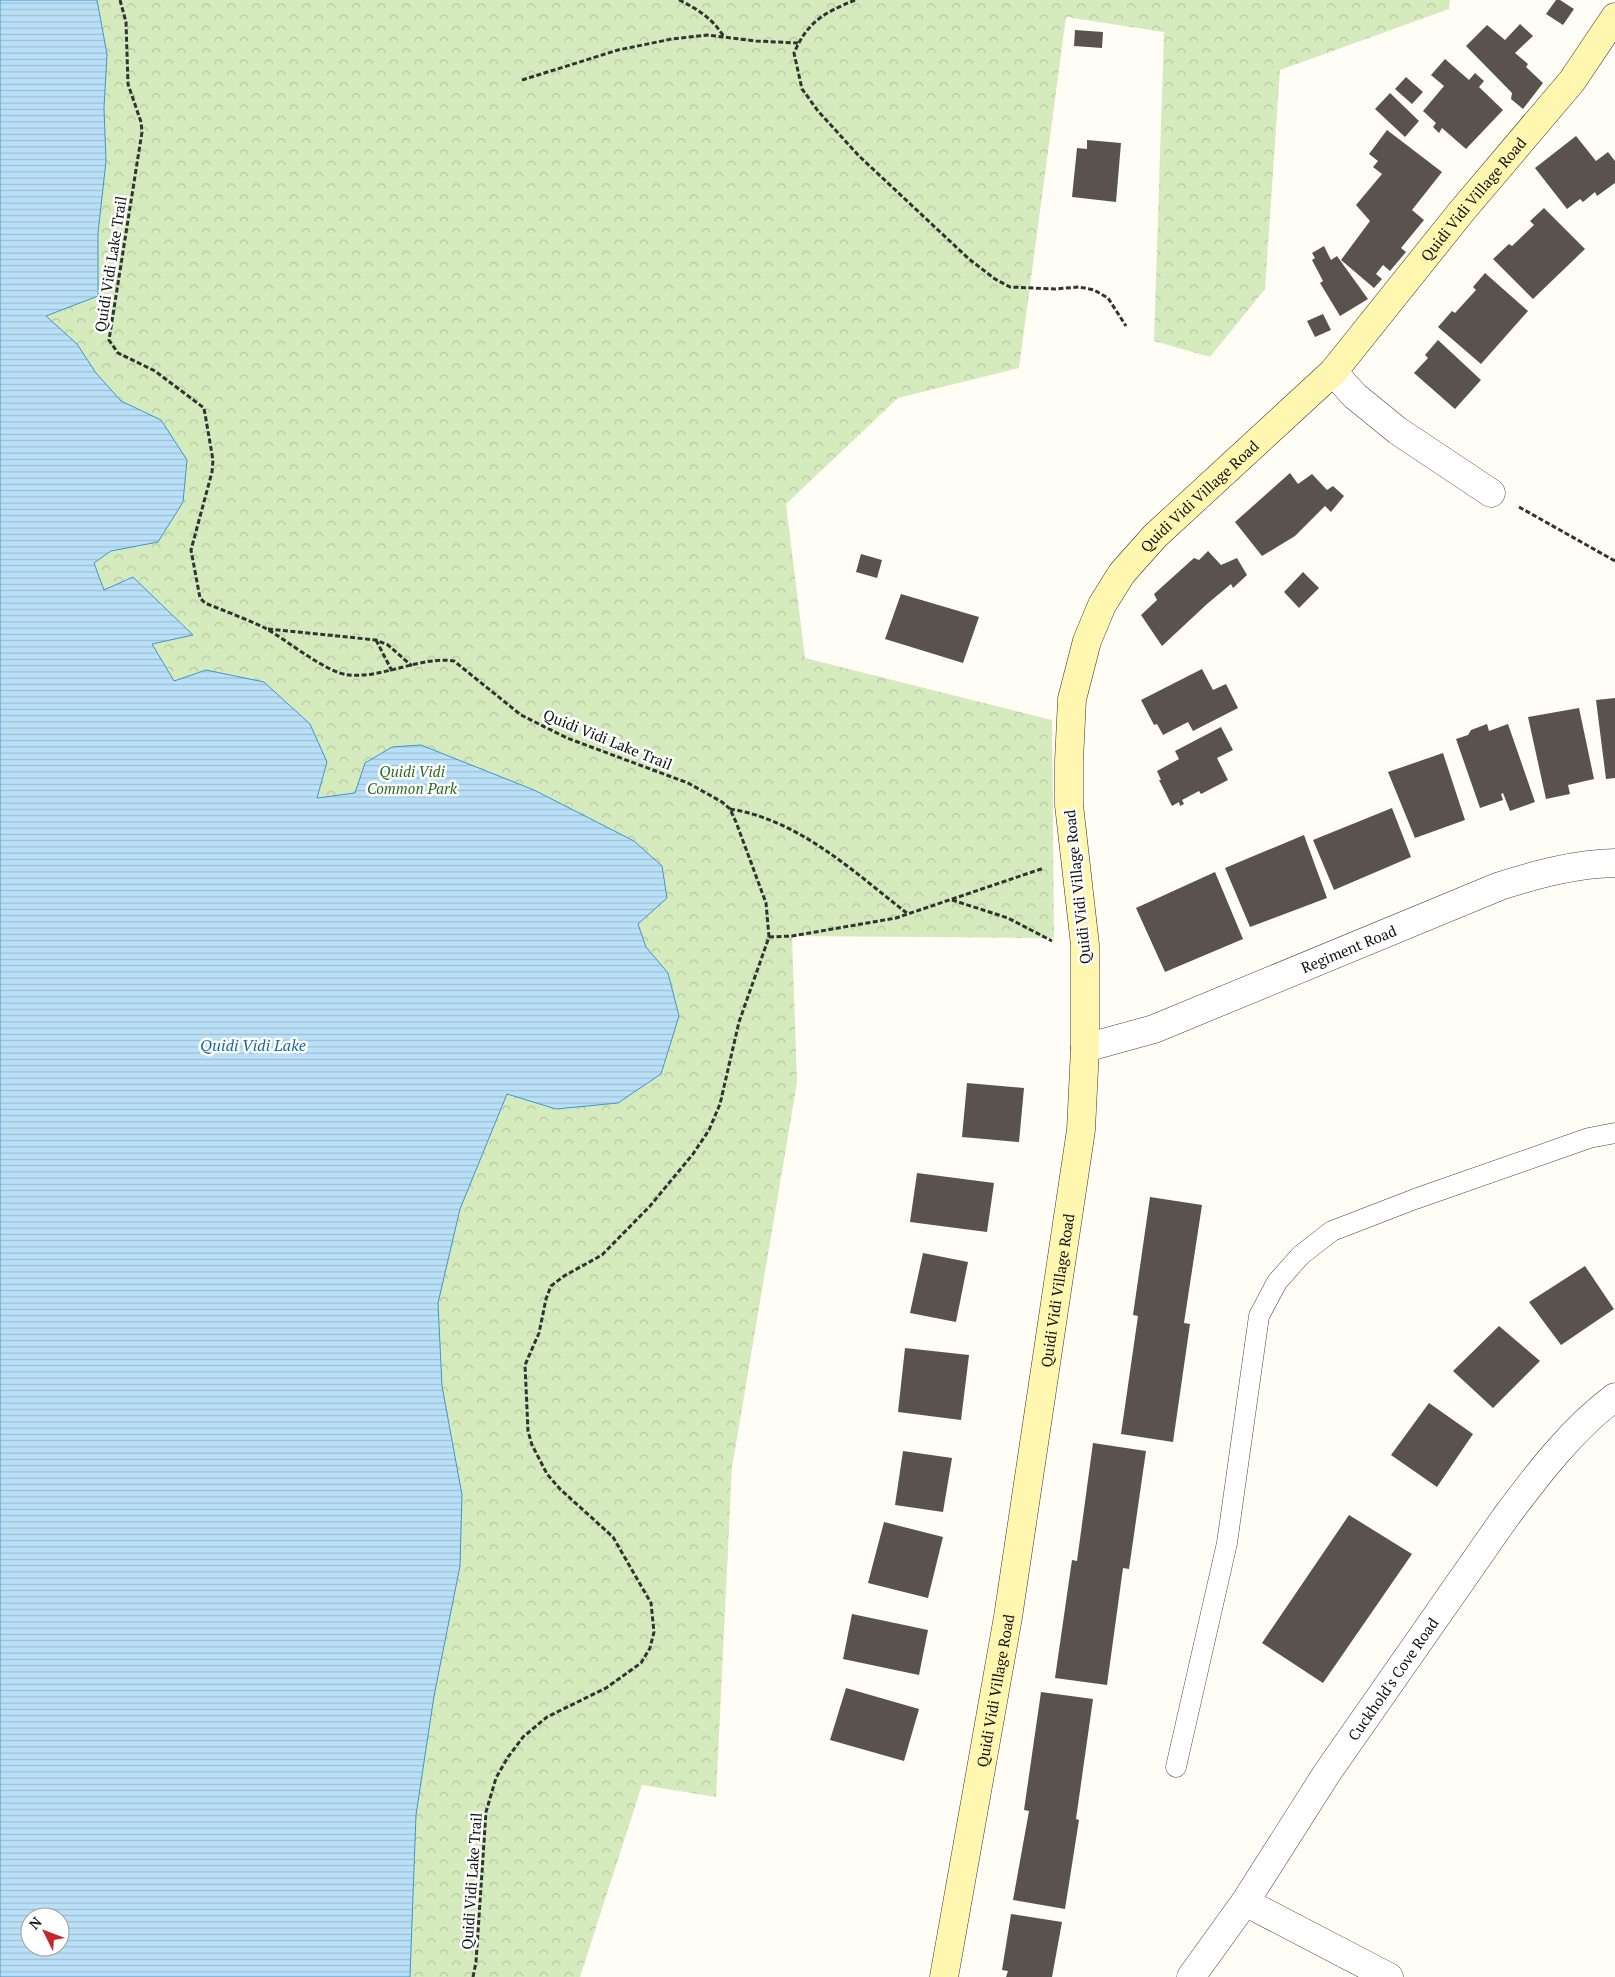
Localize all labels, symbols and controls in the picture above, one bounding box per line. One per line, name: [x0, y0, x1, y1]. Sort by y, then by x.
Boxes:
street label: Quidi Vidi Village Road: [1416, 133, 1530, 265]
street label: Quidi Vidi Lake Trail: [89, 195, 131, 333]
street label: Quidi Vidi Village Road: [1136, 436, 1263, 556]
street label: Quidi Vidi Lake Trail: [541, 704, 675, 774]
park label: Quidi Vidi Common Park: [367, 761, 458, 798]
street label: Quidi Vidi Village Road: [1059, 809, 1095, 965]
street label: Regiment Road: [1298, 920, 1399, 977]
water label: Quidi Vidi Lake: [200, 1034, 306, 1056]
street label: Quidi Vidi Village Road: [1036, 1212, 1078, 1368]
street label: Quidi Vidi Village Road: [972, 1612, 1018, 1769]
street label: Cuckhold's Cove Road: [1343, 1614, 1442, 1744]
street label: Quidi Vidi Lake Trail: [456, 1812, 486, 1950]
north arrow: [20, 1907, 70, 1957]
text: N: [24, 1912, 46, 1933]

